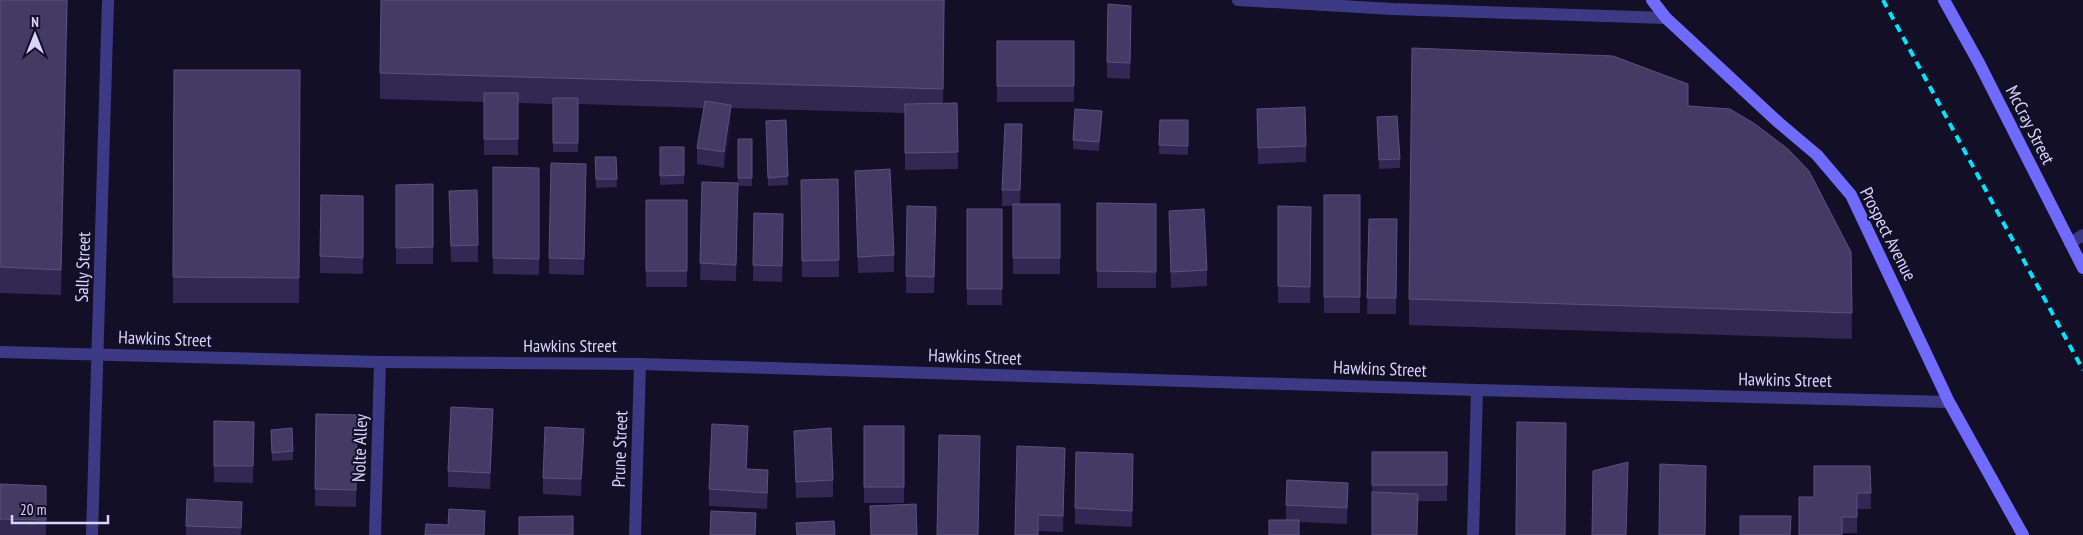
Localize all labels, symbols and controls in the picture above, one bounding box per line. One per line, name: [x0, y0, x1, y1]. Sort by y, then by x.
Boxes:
north arrow: [10, 10, 60, 60]
text: N: [31, 13, 39, 31]
street label: McCray Street: [2001, 82, 2060, 168]
street label: Prospect Avenue: [1855, 183, 1922, 284]
street label: Sally Street: [70, 231, 95, 303]
street label: Hawkins Street: [118, 325, 212, 352]
street label: Hawkins Street: [523, 334, 617, 357]
street label: Hawkins Street: [928, 343, 1022, 370]
street label: Hawkins Street: [1333, 355, 1427, 382]
street label: Hawkins Street: [1738, 367, 1832, 392]
street label: Prune Street: [607, 410, 632, 488]
street label: Nolte Alley: [347, 413, 372, 482]
scale bar: [12, 492, 109, 524]
text: 20 m: [20, 500, 46, 519]

